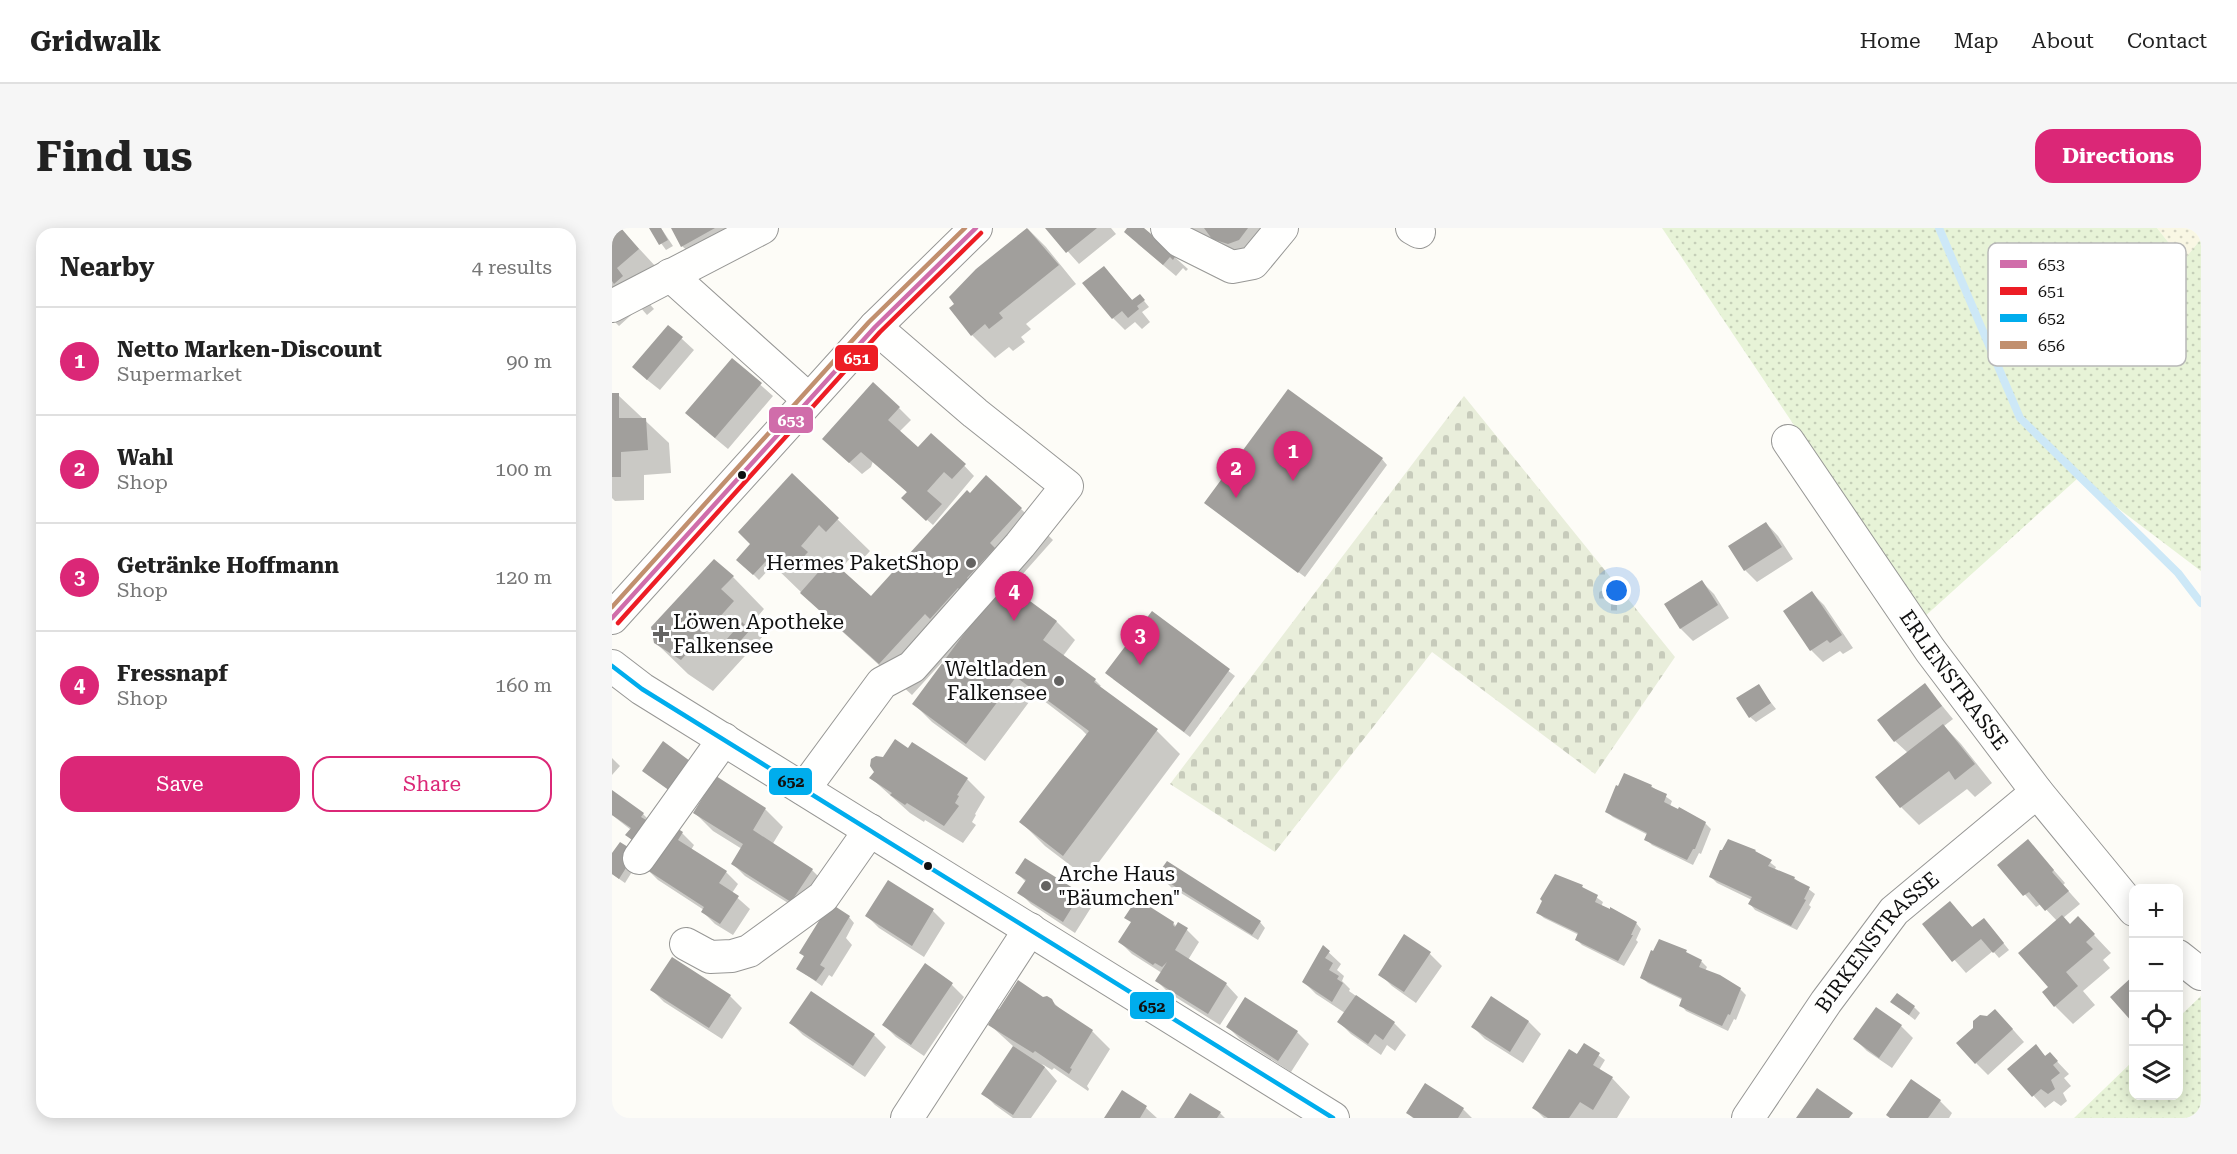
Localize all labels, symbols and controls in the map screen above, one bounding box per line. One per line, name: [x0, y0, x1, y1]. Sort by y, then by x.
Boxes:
text: Gridwalk: [30, 25, 161, 58]
text: Home: [1860, 29, 1921, 53]
text: Map: [1954, 29, 1999, 53]
text: About: [2032, 29, 2094, 53]
text: Contact: [2127, 29, 2207, 53]
button: Directions: [2035, 129, 2201, 183]
text: Find us: [36, 132, 193, 181]
legend: [1988, 243, 2186, 366]
text: Nearby: [60, 252, 154, 282]
text: 4 results: [472, 255, 552, 279]
text: 653: [2038, 255, 2065, 274]
text: 651: [2038, 282, 2065, 301]
text: 652: [2038, 309, 2065, 328]
text: 656: [2038, 336, 2065, 355]
text: Netto Marken-Discount: [117, 337, 382, 362]
line badge: 651: [834, 344, 879, 372]
text: 1: [74, 349, 85, 373]
text: 90 m: [506, 349, 552, 373]
text: 651: [844, 349, 870, 368]
text: Supermarket: [117, 362, 242, 386]
line badge: 653: [768, 406, 814, 434]
text: 653: [778, 411, 804, 430]
pin: 1: [1274, 432, 1312, 481]
text: Wahl: [117, 445, 173, 470]
pin: 2: [1216, 448, 1256, 498]
text: 2: [74, 457, 85, 481]
text: 100 m: [495, 457, 552, 481]
unlabelled marker: [736, 469, 748, 481]
text: Shop: [117, 470, 168, 494]
place label: Hermes PaketShop: [766, 551, 959, 575]
text: Getränke Hoffmann: [117, 553, 339, 578]
marker: Hermes PaketShop: [964, 556, 978, 570]
text: 3: [74, 565, 85, 589]
text: 120 m: [495, 565, 552, 589]
pin: 4: [994, 572, 1034, 621]
your location: [1602, 576, 1631, 605]
text: Shop: [117, 578, 168, 602]
street label: ERLENSTRASSE: [1895, 606, 2013, 755]
place label: Löwen Apotheke Falkensee: [673, 610, 844, 658]
pin: 3: [1120, 616, 1160, 665]
marker: Löwen Apotheke Falkensee: [654, 627, 668, 641]
place label: Weltladen Falkensee: [945, 657, 1047, 705]
text: Fressnapf: [117, 661, 228, 686]
text: 4: [74, 673, 85, 697]
text: 160 m: [495, 673, 552, 697]
marker: Weltladen Falkensee: [1052, 674, 1066, 688]
text: Shop: [117, 686, 168, 710]
button: Save: [60, 756, 300, 812]
button: Share: [312, 756, 552, 812]
line badge: 652: [768, 767, 813, 796]
text: 652: [778, 772, 804, 791]
unlabelled marker: [922, 860, 934, 872]
place label: Arche Haus "Bäumchen": [1058, 862, 1181, 910]
street label: BIRKENSTRASSE: [1811, 867, 1944, 1017]
marker: Arche Haus "Bäumchen": [1039, 879, 1053, 893]
map controls: [2129, 884, 2183, 1100]
button: +: [2129, 884, 2183, 938]
button: −: [2129, 938, 2183, 992]
line badge: 652: [1129, 991, 1175, 1020]
button: locate: [2129, 992, 2183, 1046]
text: 652: [1139, 997, 1165, 1016]
button: layers: [2129, 1046, 2183, 1100]

